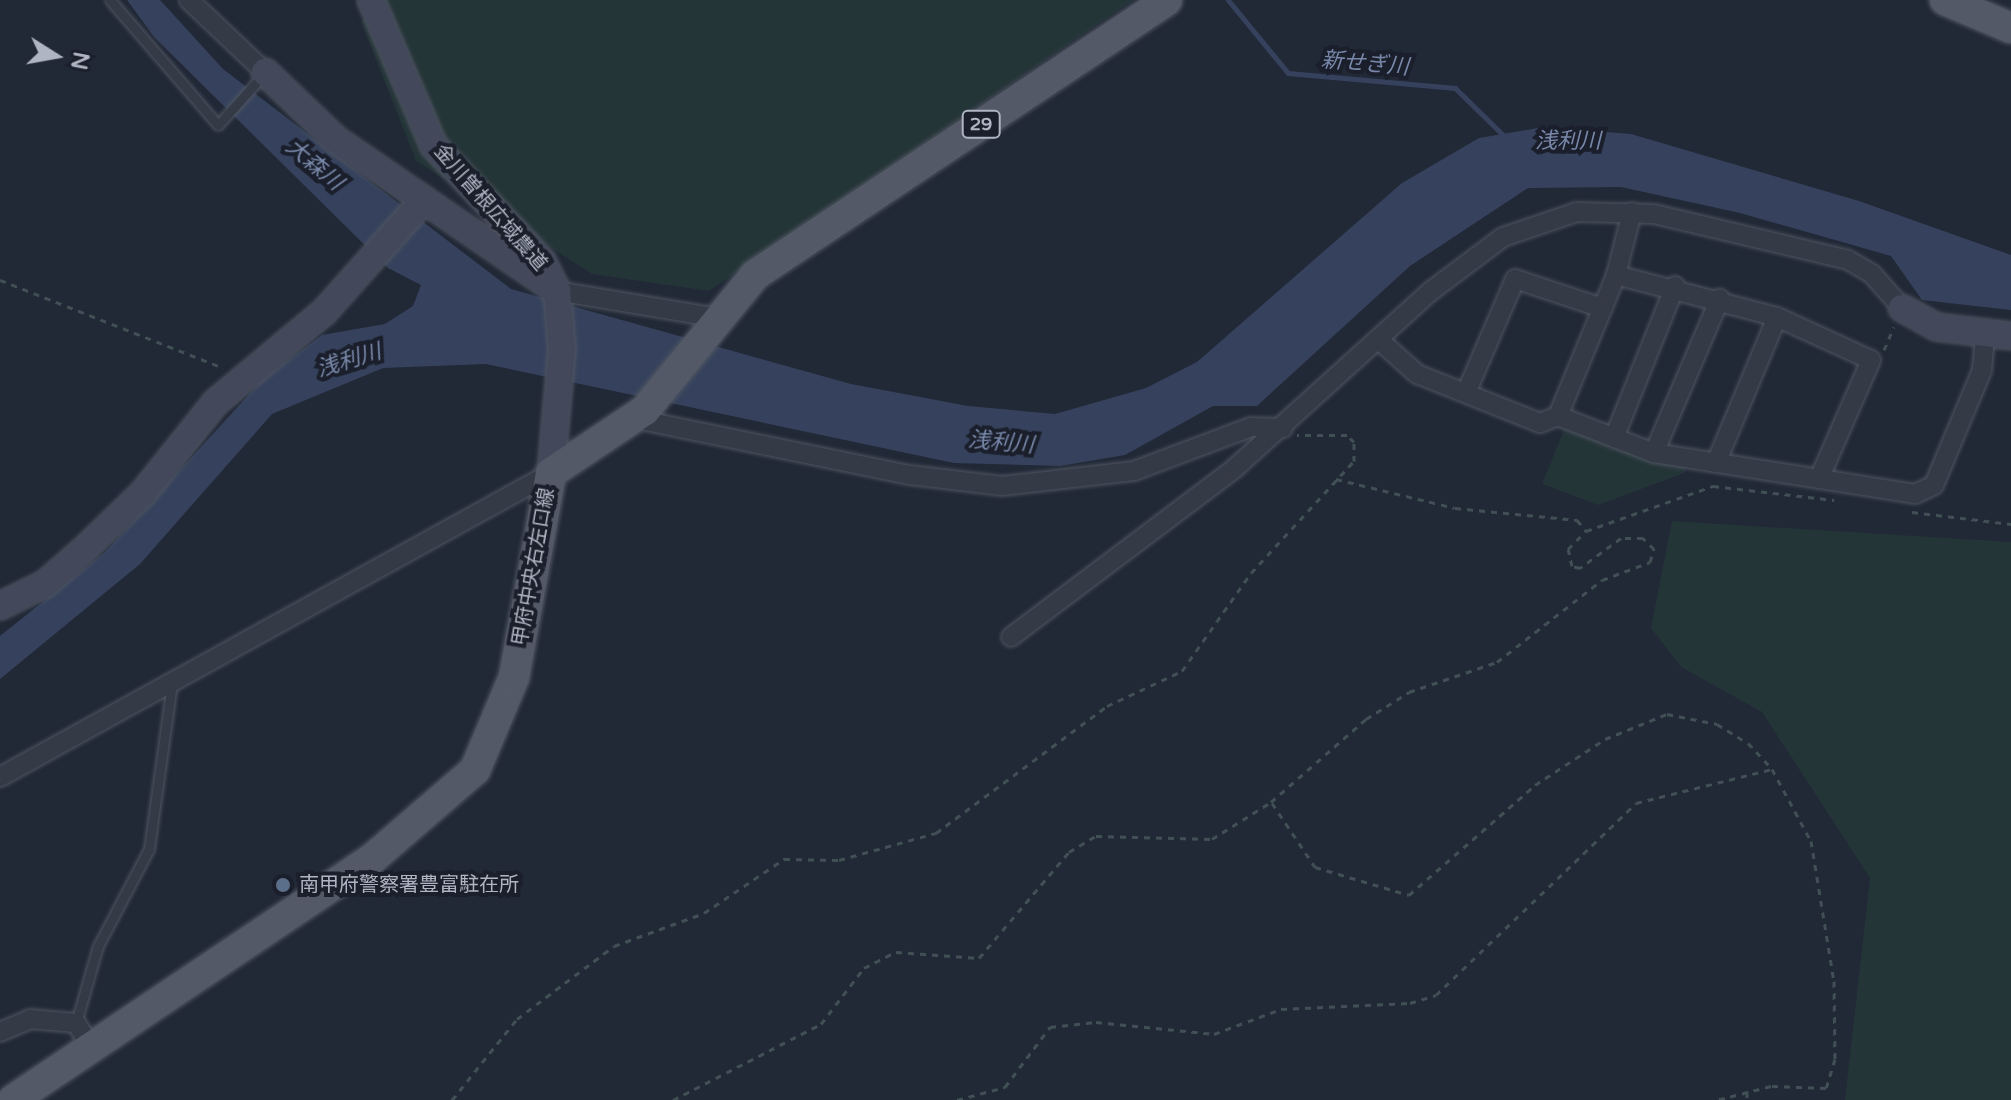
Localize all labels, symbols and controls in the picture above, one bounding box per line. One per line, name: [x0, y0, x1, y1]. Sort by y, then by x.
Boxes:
north arrow: [16, 16, 96, 96]
water label: 新せぎ川: [1320, 47, 1410, 81]
text: N: [65, 49, 94, 72]
road number: 29: [961, 110, 1001, 138]
water label: 浅利川: [1535, 129, 1601, 155]
water label: 大森川: [280, 134, 348, 196]
street label: 金川曽根広域農道: [428, 140, 552, 276]
water label: 浅利川: [314, 339, 384, 383]
water label: 浅利川: [967, 427, 1035, 459]
street label: 甲府中央右左口線: [508, 486, 560, 648]
place label: 南甲府警察署豊富駐在所: [299, 873, 519, 897]
marker: 南甲府警察署豊富駐在所: [274, 876, 292, 894]

